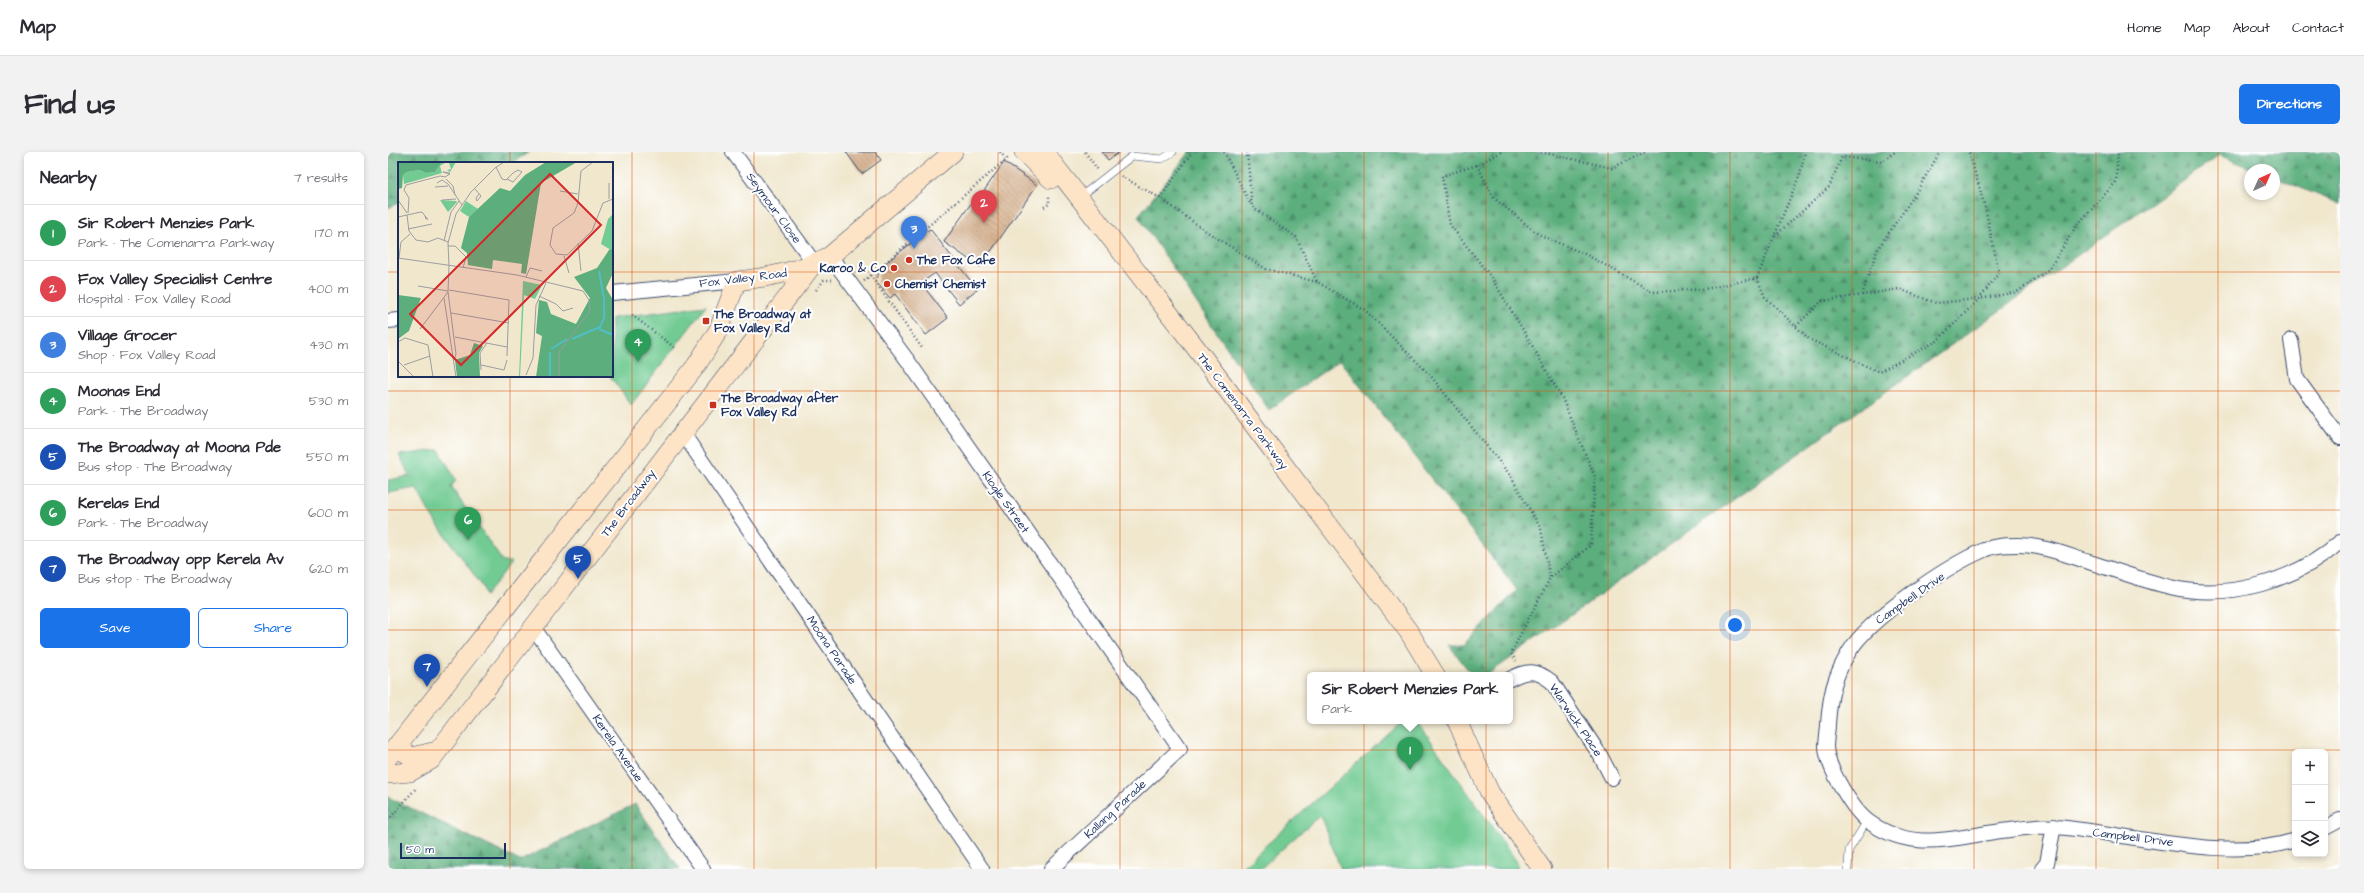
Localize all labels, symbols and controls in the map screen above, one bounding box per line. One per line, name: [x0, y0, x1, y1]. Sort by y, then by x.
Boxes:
text: Map: [20, 14, 56, 41]
text: Home: [2127, 18, 2162, 38]
text: Map: [2184, 18, 2210, 38]
text: About: [2232, 18, 2270, 38]
text: Contact: [2292, 18, 2344, 38]
button: Directions: [2239, 84, 2340, 124]
text: Find us: [24, 85, 115, 124]
inset map: [398, 162, 613, 377]
north arrow: [2244, 164, 2280, 200]
text: Nearby: [40, 166, 97, 190]
text: 7 results: [294, 169, 348, 187]
street label: Seymour Close: [741, 169, 805, 248]
pin: 2: [971, 190, 997, 223]
text: Sir Robert Menzies Park: [78, 213, 254, 234]
pin: 3: [901, 216, 927, 249]
text: 1: [52, 224, 54, 242]
text: 170 m: [315, 224, 348, 242]
text: Park · The Comenarra Parkway: [78, 234, 274, 252]
place label: The Fox Cafe: [916, 252, 996, 269]
marker: The Fox Cafe: [904, 255, 914, 265]
place label: Karoo & Co: [820, 260, 886, 277]
marker: Karoo & Co: [889, 263, 899, 273]
street label: Fox Valley Road: [698, 265, 788, 293]
text: Fox Valley Specialist Centre: [78, 269, 272, 290]
place label: Chemist Chemist: [895, 276, 986, 293]
marker: Chemist Chemist: [882, 279, 892, 289]
text: 2: [49, 280, 57, 298]
text: 400 m: [307, 280, 348, 298]
text: Hospital · Fox Valley Road: [78, 290, 231, 308]
place label: The Broadway at Fox Valley Rd: [713, 306, 811, 338]
marker: The Broadway at Fox Valley Rd: [701, 316, 711, 326]
text: Village Grocer: [78, 325, 177, 346]
pin: 4: [625, 329, 651, 362]
text: 3: [50, 336, 56, 354]
text: 430 m: [309, 336, 348, 354]
text: Shop · Fox Valley Road: [78, 346, 215, 364]
street label: The Comenarra Parkway: [1192, 349, 1292, 474]
text: Moonas End: [78, 381, 160, 402]
place label: The Broadway after Fox Valley Rd: [720, 390, 839, 422]
text: 4: [49, 392, 57, 410]
text: 530 m: [309, 392, 348, 410]
marker: The Broadway after Fox Valley Rd: [708, 400, 718, 410]
text: Park · The Broadway: [78, 402, 208, 420]
text: The Broadway at Moona Pde: [78, 437, 281, 458]
text: 5: [48, 448, 58, 466]
text: 550 m: [306, 448, 348, 466]
text: Bus stop · The Broadway: [78, 458, 232, 476]
street label: The Broadway: [597, 465, 661, 541]
street label: Kiogle Street: [977, 468, 1033, 537]
text: Kerelas End: [78, 493, 159, 514]
text: 6: [49, 504, 57, 522]
text: 600 m: [308, 504, 348, 522]
pin: 6: [455, 507, 481, 540]
text: Park · The Broadway: [78, 514, 208, 532]
pin: 5: [565, 546, 591, 579]
text: The Broadway opp Kerela Av: [78, 549, 284, 570]
text: 7: [49, 560, 57, 578]
text: 620 m: [309, 560, 348, 578]
street label: Campbell Drive: [1872, 568, 1949, 629]
text: Bus stop · The Broadway: [78, 570, 232, 588]
button: Save: [40, 608, 190, 648]
button: Share: [198, 608, 348, 648]
street label: Moona Parade: [802, 613, 861, 688]
your location: [1725, 615, 1745, 635]
pin: 7: [414, 654, 440, 687]
popup: [1307, 672, 1513, 724]
text: Sir Robert Menzies Park: [1322, 679, 1498, 700]
street label: Warwick Place: [1545, 680, 1607, 761]
text: Park: [1322, 700, 1352, 718]
street label: Kerela Avenue: [588, 711, 647, 786]
pin: 1: [1397, 737, 1423, 770]
map controls: [2292, 749, 2328, 857]
button: +: [2292, 749, 2328, 785]
street label: Kallang Parade: [1081, 776, 1151, 843]
button: −: [2292, 785, 2328, 821]
button: layers: [2292, 821, 2328, 857]
street label: Campbell Drive: [2092, 824, 2175, 851]
scale bar: [400, 841, 506, 860]
text: 50 m: [406, 842, 434, 857]

